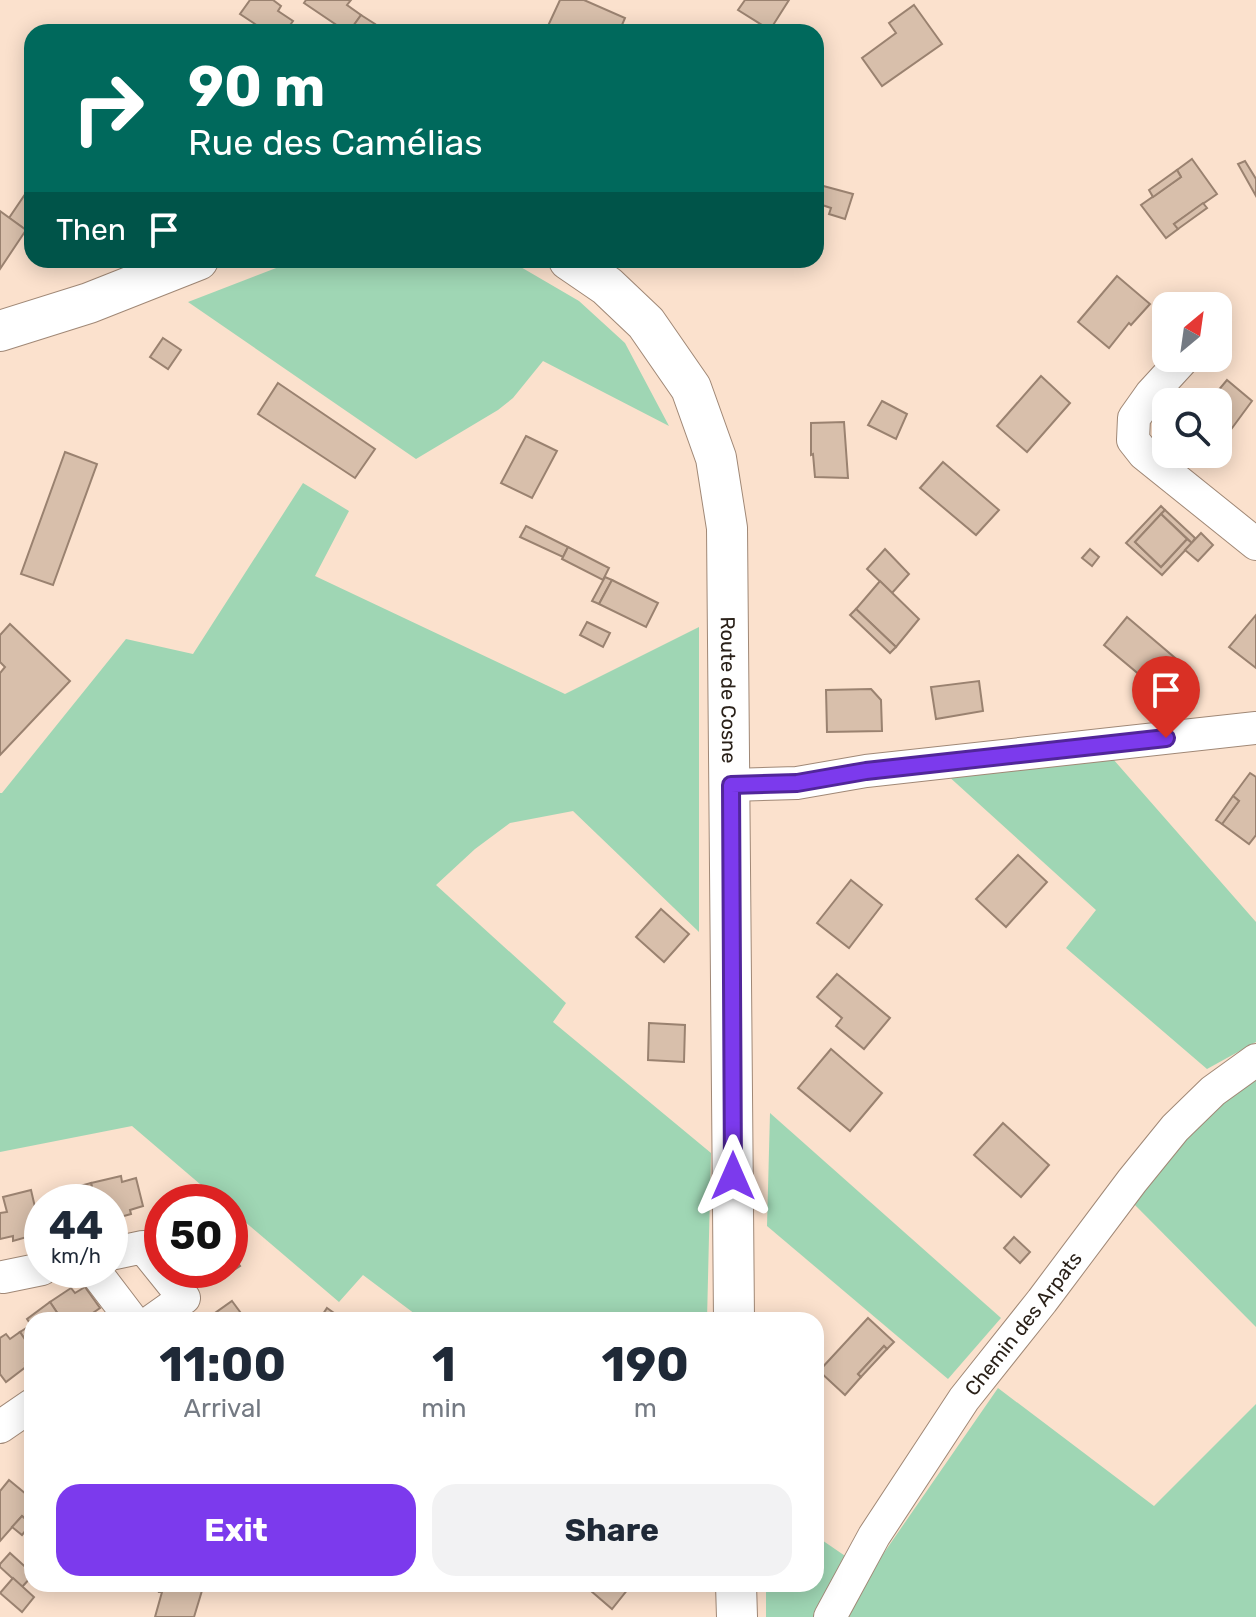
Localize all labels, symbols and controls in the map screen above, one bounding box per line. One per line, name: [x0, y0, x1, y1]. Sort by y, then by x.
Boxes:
text: 90 m: [188, 54, 325, 120]
icon: right: [56, 56, 160, 160]
text: Rue des Camélias: [188, 121, 483, 164]
icon: arrive: [142, 208, 186, 252]
text: Then: [56, 212, 126, 248]
north arrow: [1152, 292, 1232, 372]
map controls: [1152, 292, 1232, 468]
button: search: [1152, 388, 1232, 468]
street label: Route de Cosne: [716, 616, 741, 763]
pin: [1132, 656, 1200, 738]
icon: arrive: [1144, 668, 1188, 712]
position arrow: [691, 1134, 775, 1218]
speed limit sign: 50: [144, 1184, 248, 1288]
text: 44: [49, 1202, 103, 1249]
text: km/h: [51, 1244, 101, 1268]
street label: Chemin des Arpats: [960, 1247, 1087, 1400]
text: 11:00: [159, 1336, 286, 1393]
text: 1: [432, 1336, 456, 1393]
text: 190: [602, 1336, 689, 1393]
text: Arrival: [184, 1393, 262, 1424]
text: min: [421, 1393, 466, 1424]
text: m: [634, 1393, 657, 1424]
button: Exit: [56, 1484, 416, 1576]
button: Share: [432, 1484, 792, 1576]

